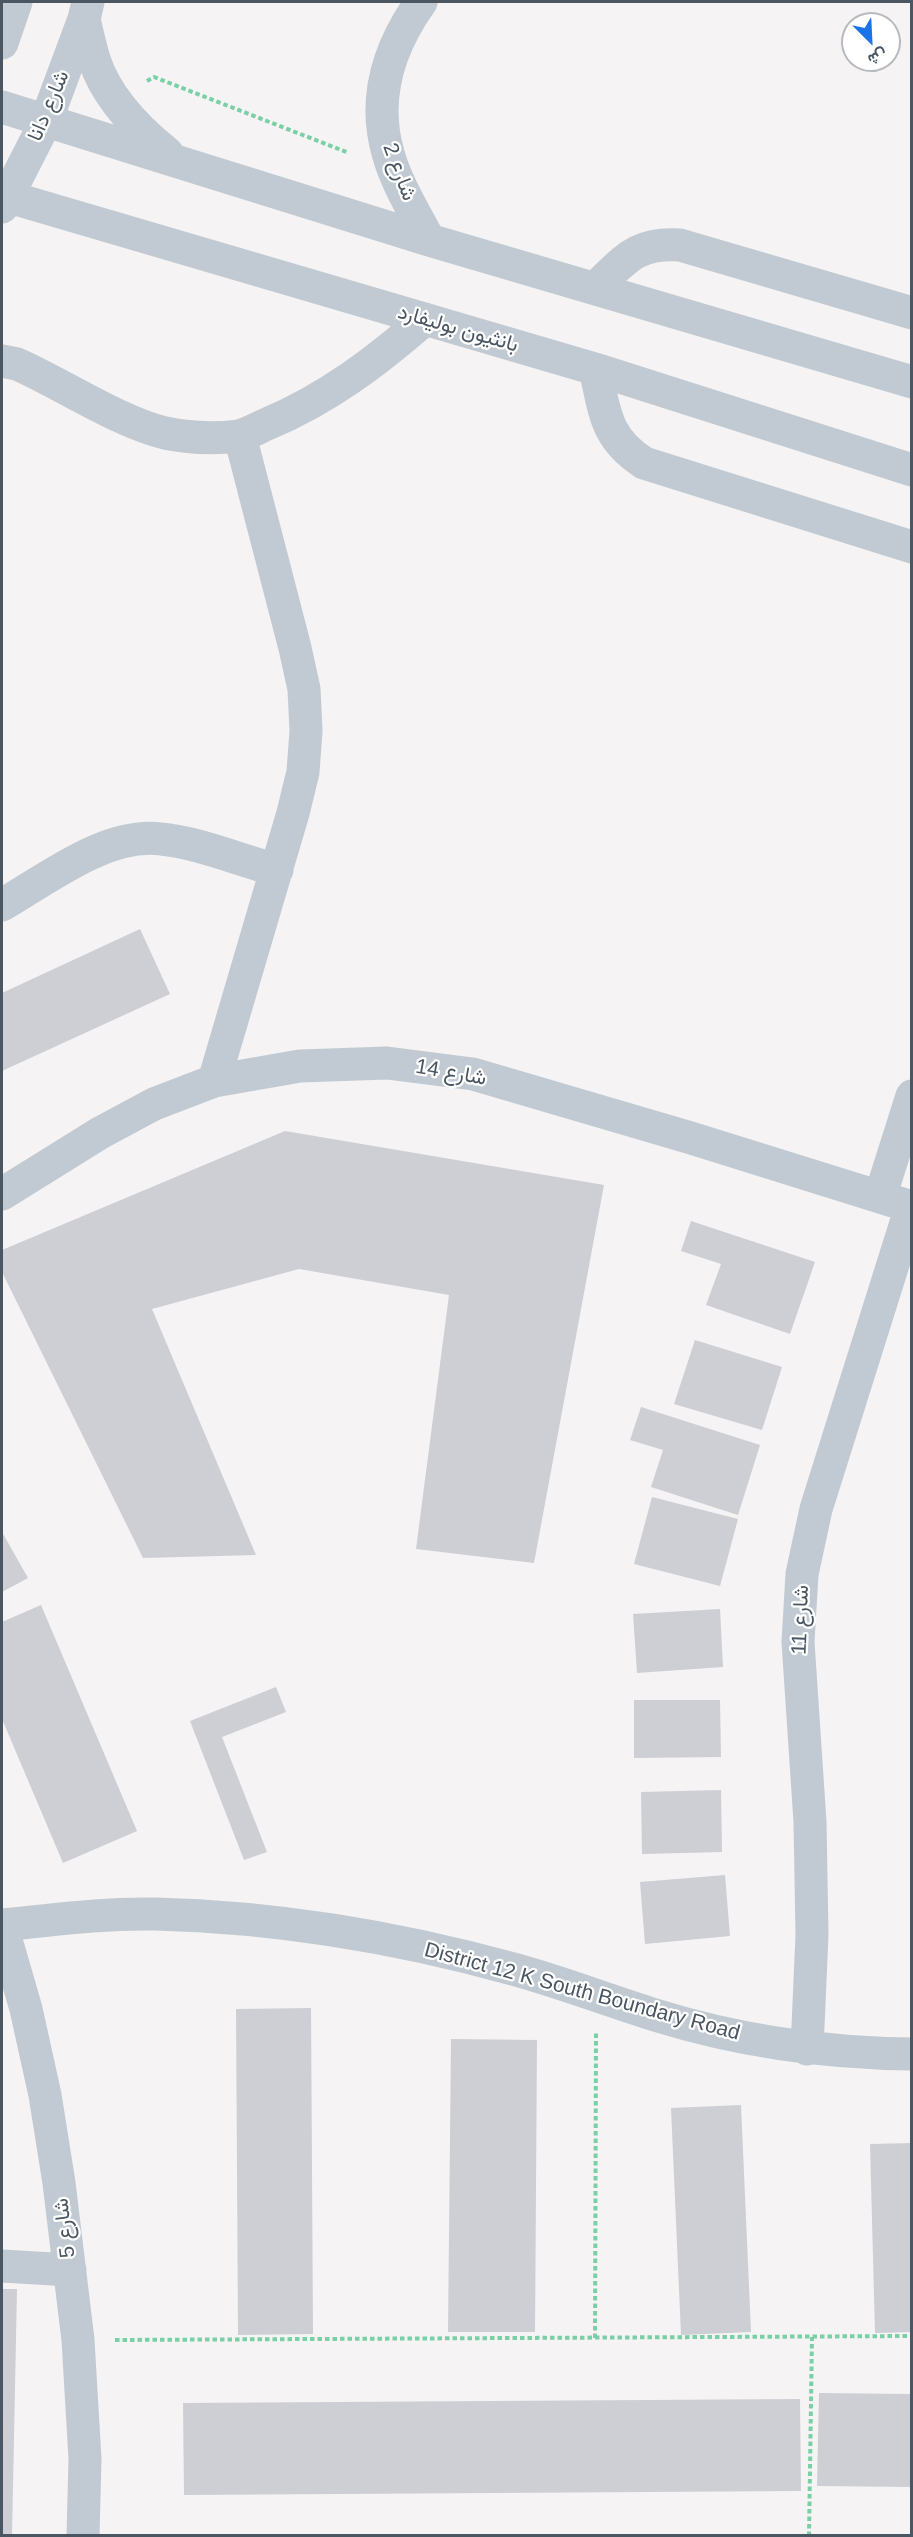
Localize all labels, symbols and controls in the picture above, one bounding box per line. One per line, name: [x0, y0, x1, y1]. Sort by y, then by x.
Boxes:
north arrow: [841, 12, 901, 72]
text: ش: [865, 45, 890, 69]
street label: شارع دانا: [23, 67, 75, 145]
street label: شارع 2: [377, 140, 421, 204]
street label: بانثيون بوليفارد: [395, 300, 521, 358]
street label: شارع 14: [414, 1054, 488, 1092]
street label: شارع 11: [787, 1585, 815, 1655]
street label: District 12 K South Boundary Road: [421, 1938, 743, 2046]
street label: شارع 5: [49, 2197, 81, 2259]

